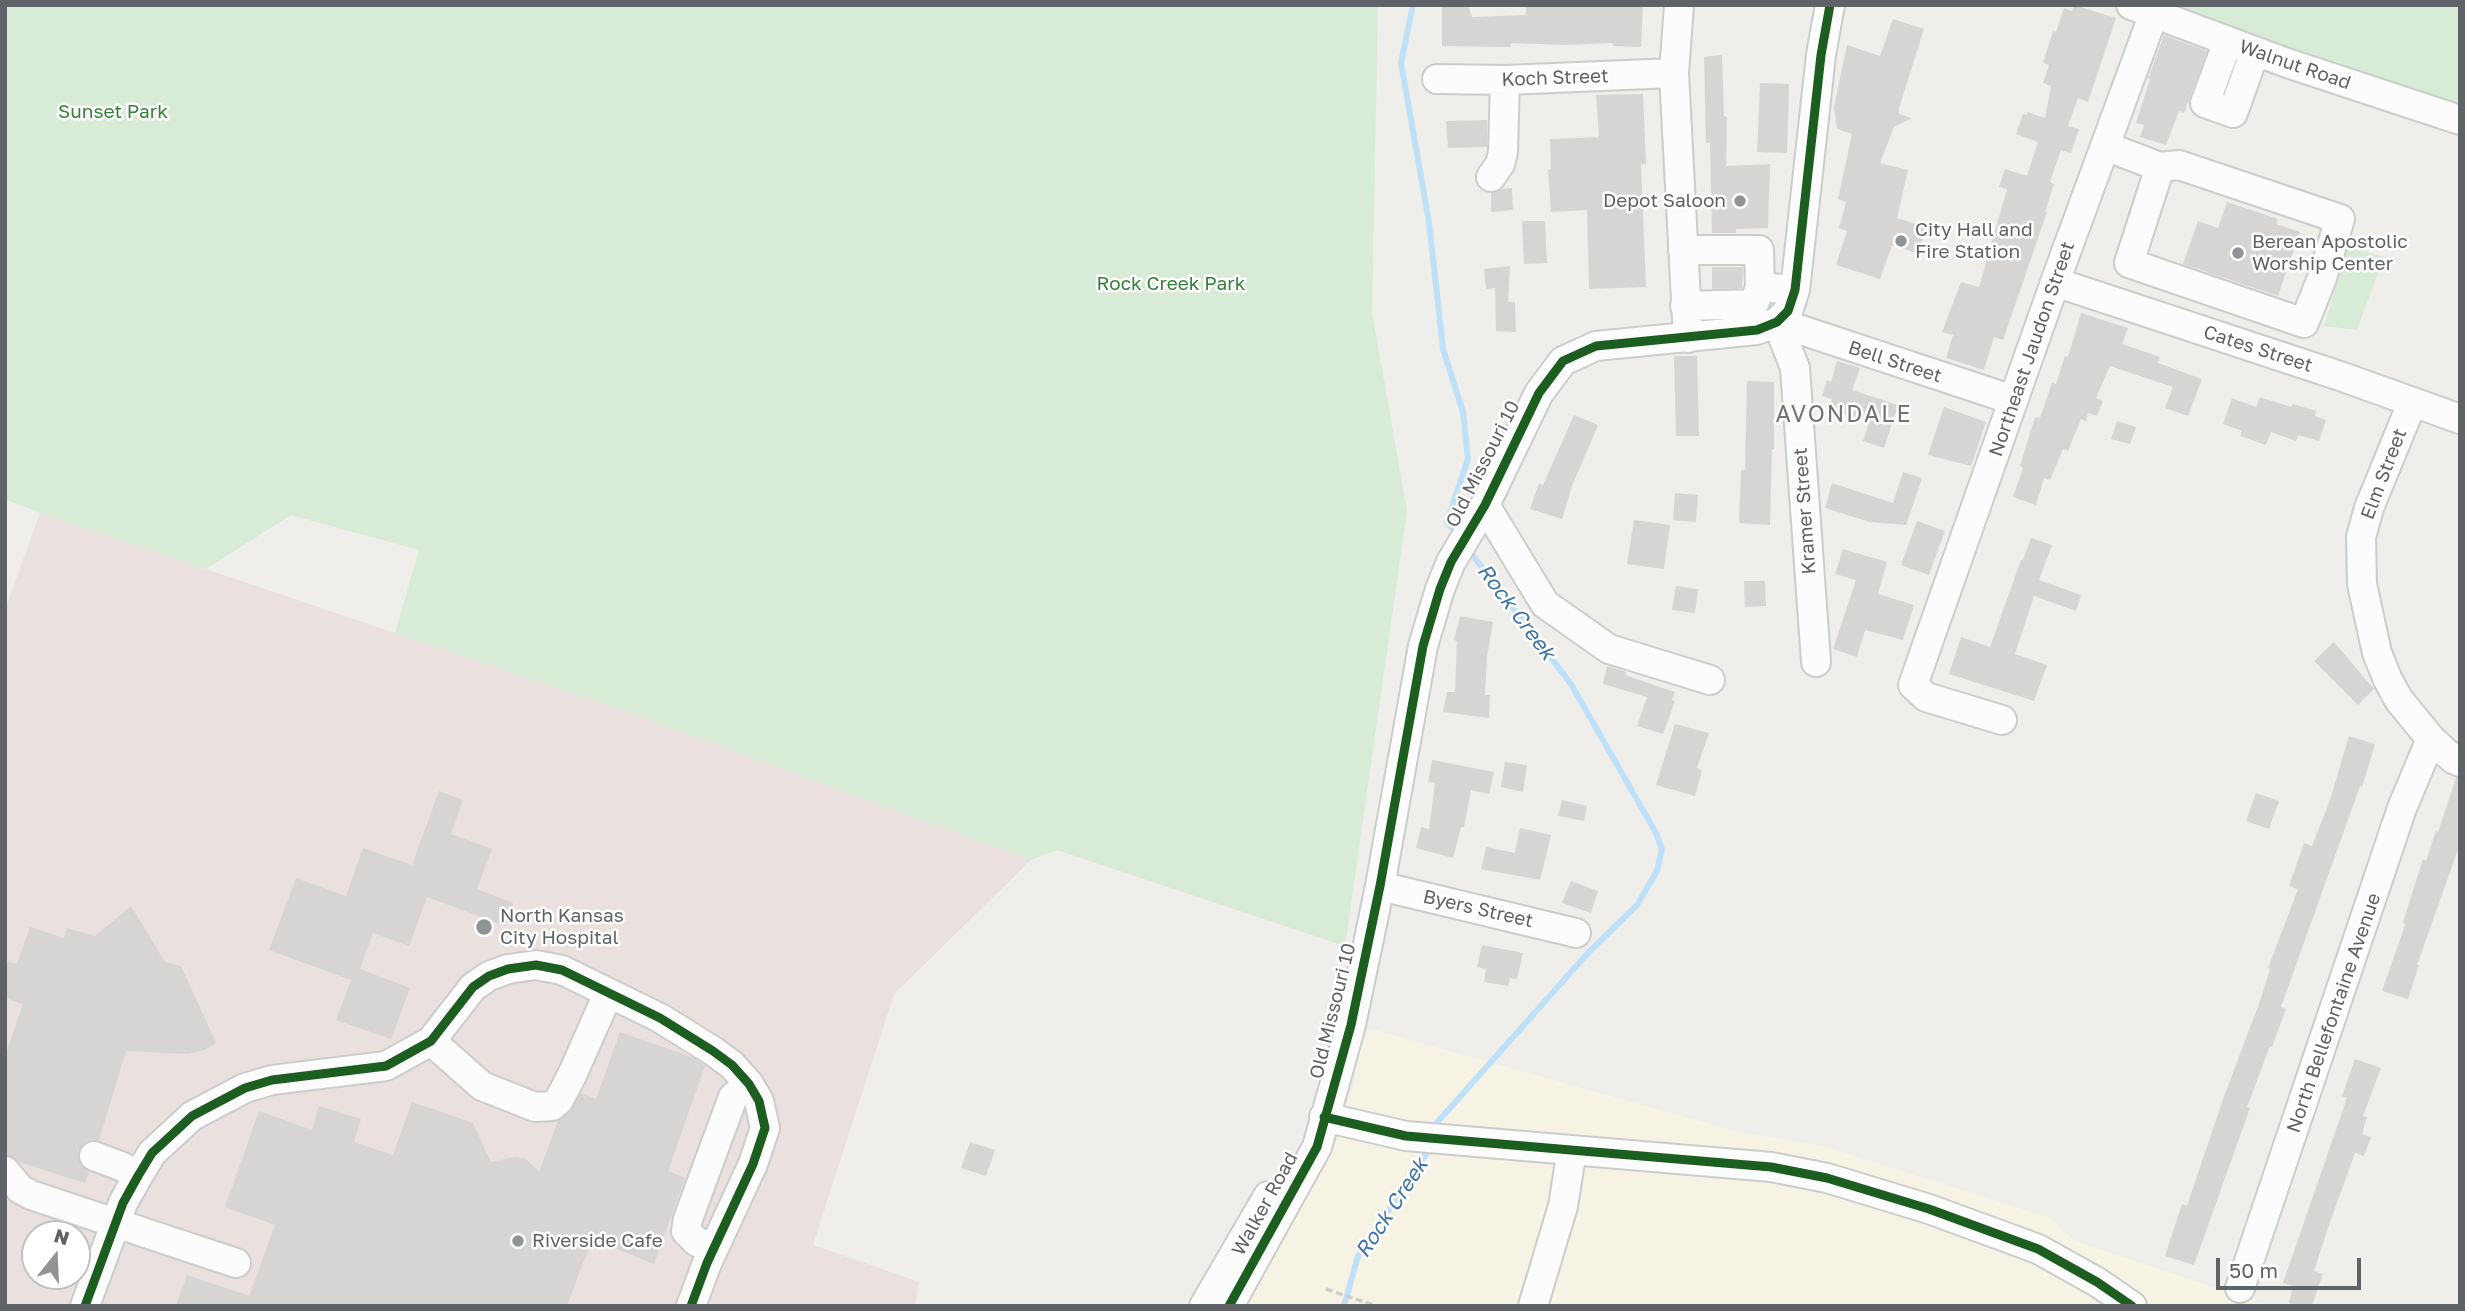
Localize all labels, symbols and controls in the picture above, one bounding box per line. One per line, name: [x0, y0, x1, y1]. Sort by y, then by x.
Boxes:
street label: Walnut Road: [2236, 35, 2354, 95]
street label: Koch Street: [1501, 65, 1609, 91]
park label: Sunset Park: [58, 101, 168, 123]
place label: Depot Saloon: [1603, 190, 1726, 212]
marker: Depot Saloon: [1732, 193, 1748, 209]
place label: City Hall and Fire Station: [1915, 219, 2033, 263]
place label: Berean Apostolic Worship Center: [2252, 231, 2408, 275]
marker: City Hall and Fire Station: [1893, 233, 1909, 249]
street label: Northeast Jaudon Street: [1984, 239, 2080, 459]
marker: Berean Apostolic Worship Center: [2230, 245, 2246, 261]
park label: Rock Creek Park: [1097, 273, 1245, 295]
street label: Cates Street: [2201, 321, 2315, 377]
street label: Bell Street: [1845, 336, 1945, 388]
street label: Old Missouri 10: [1441, 397, 1525, 531]
district label: AVONDALE: [1777, 401, 1911, 429]
street label: Elm Street: [2356, 425, 2412, 523]
street label: Kramer Street: [1789, 447, 1821, 575]
water label: Rock Creek: [1472, 559, 1560, 665]
street label: Byers Street: [1421, 885, 1535, 933]
street label: North Bellefontaine Avenue: [2282, 890, 2386, 1136]
place label: North Kansas City Hospital: [500, 905, 624, 949]
marker: North Kansas City Hospital: [474, 917, 494, 937]
street label: Old Missouri 10: [1305, 941, 1361, 1081]
street label: Walker Road: [1227, 1148, 1303, 1260]
water label: Rock Creek: [1350, 1153, 1434, 1263]
north arrow: [21, 1220, 91, 1290]
text: N: [52, 1223, 72, 1250]
place label: Riverside Cafe: [532, 1230, 663, 1252]
marker: Riverside Cafe: [510, 1233, 526, 1249]
scale bar: [2220, 1244, 2365, 1288]
text: 50 m: [2229, 1257, 2278, 1283]

